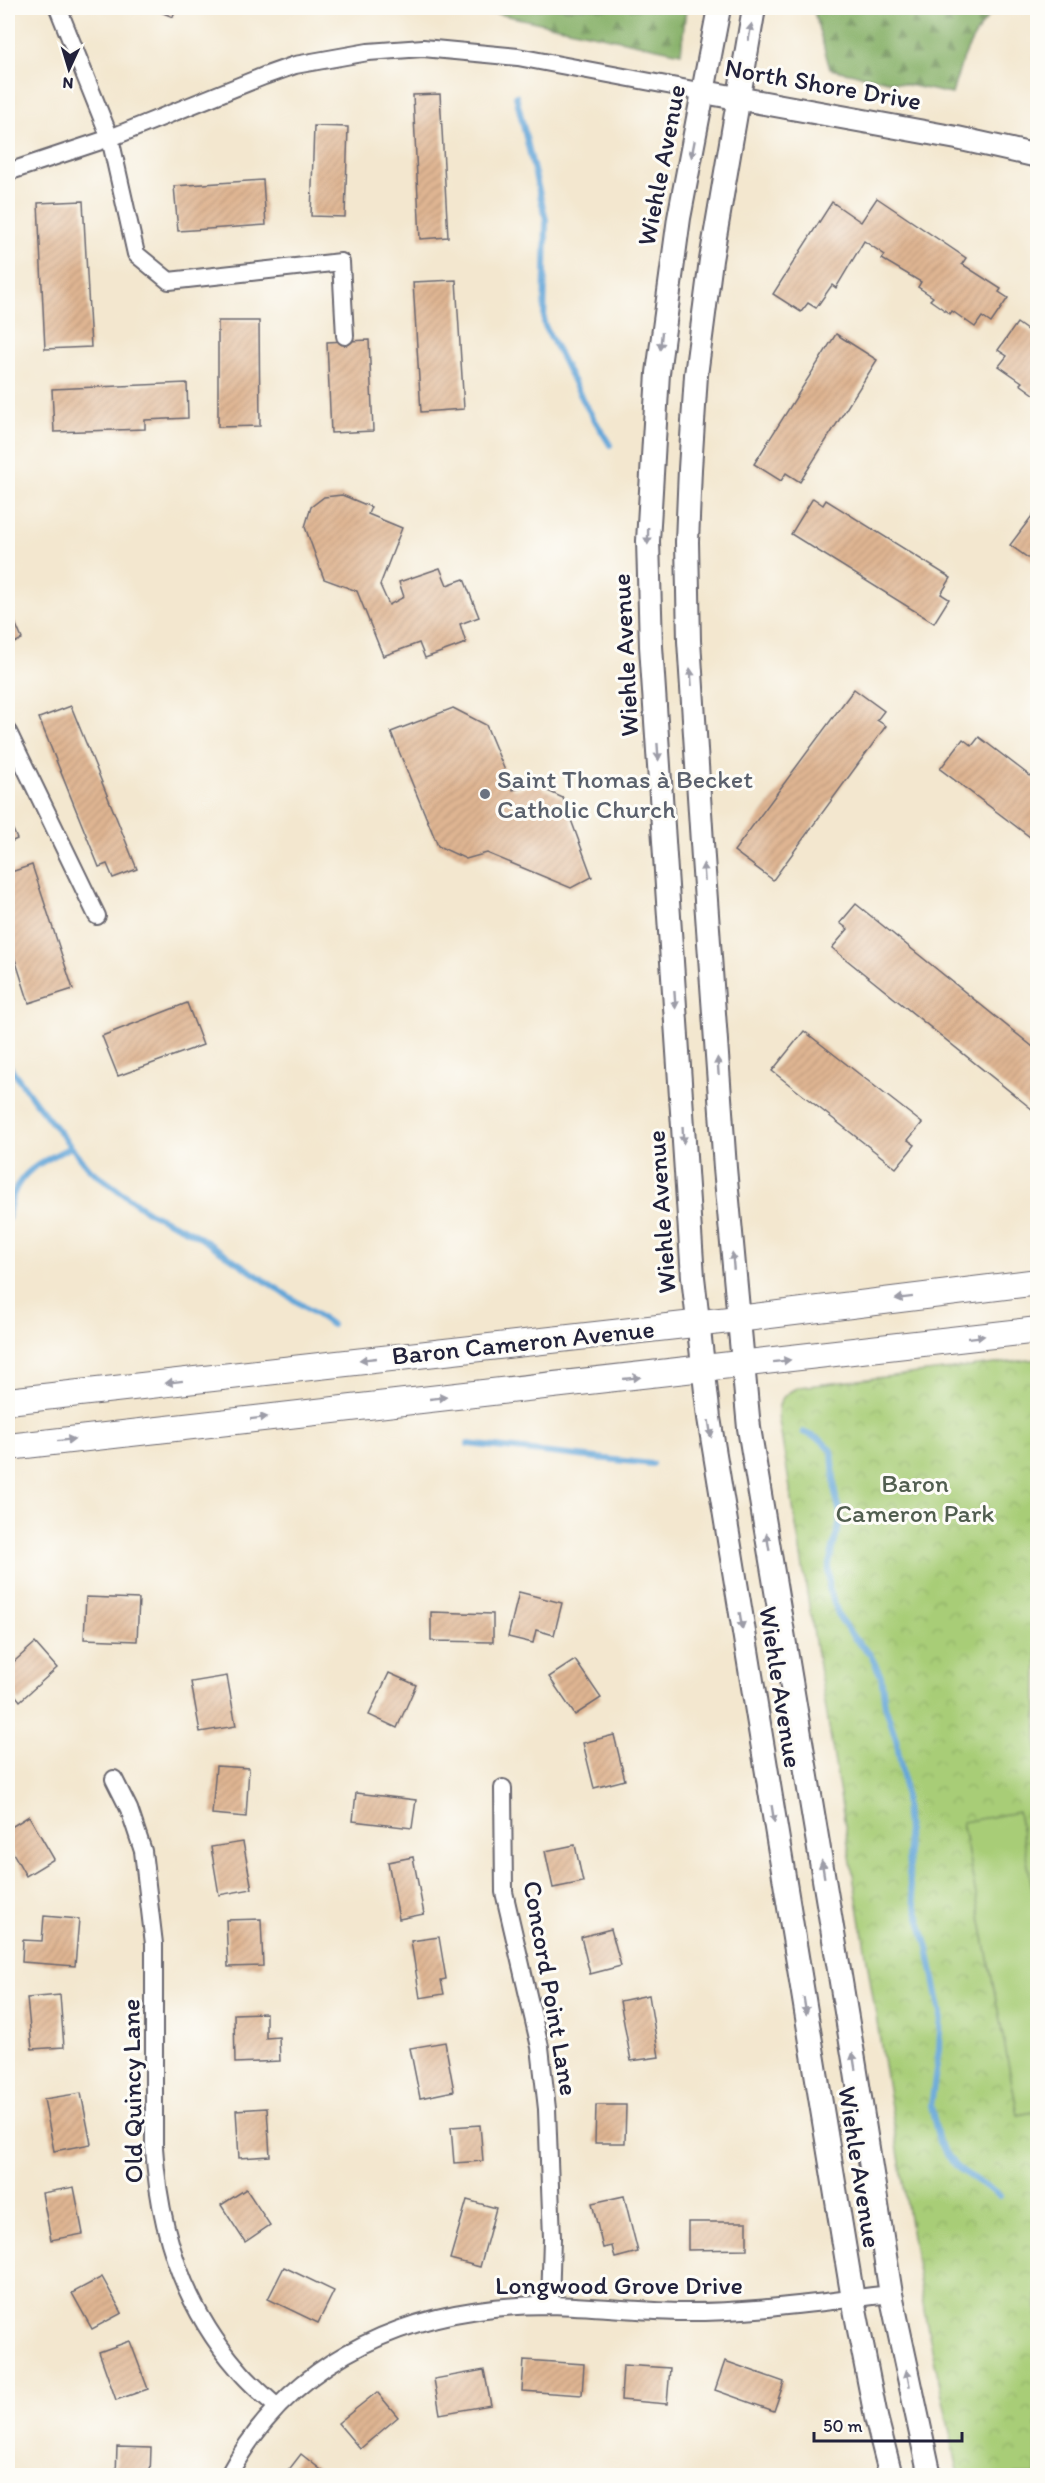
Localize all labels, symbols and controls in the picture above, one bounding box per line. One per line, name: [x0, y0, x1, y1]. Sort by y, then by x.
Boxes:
one-way arrow: [746, 22, 755, 41]
north arrow: [39, 39, 99, 99]
street label: North Shore Drive: [722, 51, 924, 117]
text: N: [62, 74, 74, 93]
street label: Wiehle Avenue: [630, 82, 692, 248]
one-way arrow: [688, 140, 697, 159]
one-way arrow: [656, 332, 666, 351]
one-way arrow: [643, 526, 653, 545]
street label: Wiehle Avenue: [605, 573, 645, 737]
one-way arrow: [686, 668, 696, 687]
one-way arrow: [654, 742, 663, 761]
place label: Saint Thomas à Becket Catholic Church: [497, 763, 753, 825]
marker: Saint Thomas à Becket Catholic Church: [478, 787, 492, 801]
one-way arrow: [699, 862, 709, 881]
one-way arrow: [670, 990, 680, 1009]
one-way arrow: [713, 1057, 722, 1076]
one-way arrow: [679, 1126, 688, 1145]
street label: Wiehle Avenue: [639, 1129, 683, 1295]
one-way arrow: [728, 1251, 737, 1270]
one-way arrow: [895, 1294, 914, 1303]
street label: Baron Cameron Avenue: [390, 1312, 656, 1372]
one-way arrow: [967, 1332, 986, 1342]
one-way arrow: [359, 1355, 378, 1364]
one-way arrow: [773, 1356, 792, 1365]
one-way arrow: [623, 1374, 642, 1383]
one-way arrow: [165, 1377, 184, 1386]
one-way arrow: [429, 1393, 448, 1403]
one-way arrow: [250, 1413, 269, 1423]
one-way arrow: [706, 1420, 715, 1439]
one-way arrow: [56, 1436, 75, 1445]
park label: Baron Cameron Park: [835, 1467, 995, 1529]
one-way arrow: [763, 1532, 772, 1551]
street label: Wiehle Avenue: [752, 1604, 810, 1770]
one-way arrow: [737, 1612, 746, 1631]
one-way arrow: [769, 1804, 778, 1823]
one-way arrow: [818, 1859, 827, 1878]
street label: Concord Point Lane: [516, 1878, 586, 2098]
one-way arrow: [800, 1997, 809, 2016]
street label: Old Quincy Lane: [114, 1998, 150, 2184]
one-way arrow: [850, 2051, 859, 2070]
street label: Wiehle Avenue: [831, 2084, 889, 2250]
street label: Longwood Grove Drive: [495, 2269, 743, 2301]
one-way arrow: [903, 2368, 912, 2387]
scale bar: [814, 2405, 962, 2443]
text: 50 m: [823, 2415, 863, 2437]

